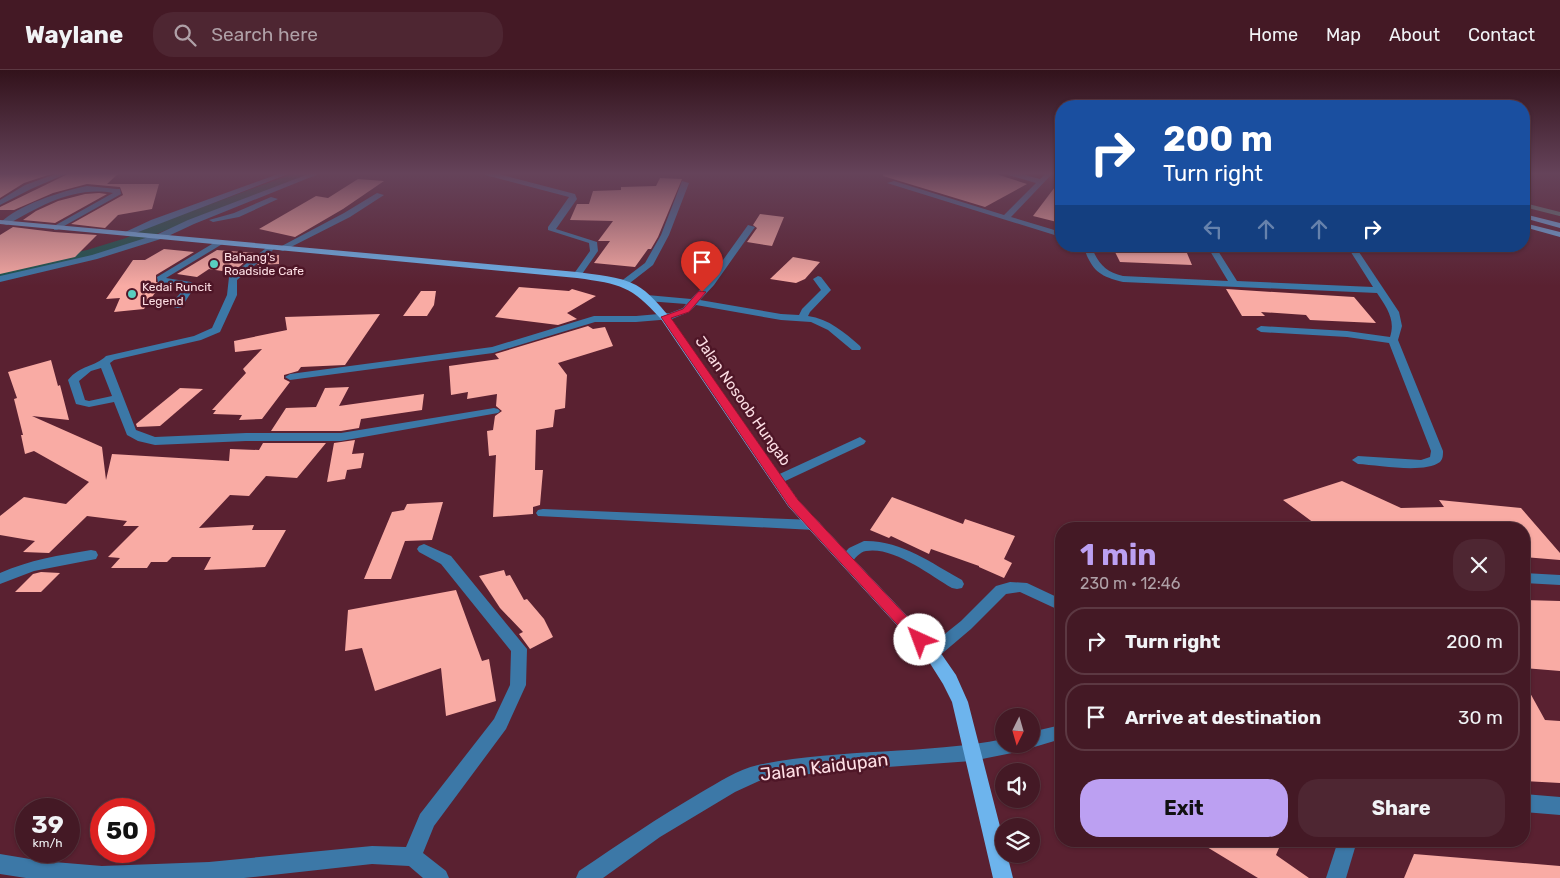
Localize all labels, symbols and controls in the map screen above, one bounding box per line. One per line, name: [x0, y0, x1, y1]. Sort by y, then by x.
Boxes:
search box: [153, 12, 503, 57]
text: Waylane: [25, 21, 123, 49]
icon: search: [171, 21, 199, 49]
text: Search here: [211, 23, 318, 46]
text: Home: [1249, 24, 1298, 46]
text: Map: [1326, 24, 1361, 46]
text: About: [1389, 24, 1440, 46]
text: Contact: [1468, 24, 1535, 46]
text: 200 m: [1163, 118, 1273, 160]
icon: right: [1080, 120, 1145, 185]
text: Turn right: [1163, 160, 1263, 187]
icon: left: [1199, 215, 1227, 243]
icon: ahead: [1252, 215, 1280, 243]
icon: ahead: [1305, 215, 1333, 243]
icon: right: [1358, 215, 1386, 243]
pin: [681, 241, 723, 292]
icon: arrive: [688, 248, 716, 276]
place label: Bahang's Roadside Cafe: [224, 250, 304, 278]
marker: Bahang's Roadside Cafe: [208, 258, 220, 270]
place label: Kedai Runcit Legend: [142, 280, 212, 308]
marker: Kedai Runcit Legend: [126, 288, 138, 300]
street label: Jalan Nosoob Hungab: [691, 333, 795, 469]
text: 1 min: [1080, 537, 1157, 573]
button: close: [1453, 539, 1505, 591]
text: 230 m · 12:46: [1080, 574, 1180, 593]
position arrow: [893, 613, 945, 665]
icon: right: [1082, 627, 1110, 655]
text: Turn right: [1125, 630, 1220, 653]
text: 200 m: [1446, 630, 1503, 653]
icon: arrive: [1082, 703, 1110, 731]
text: Arrive at destination: [1125, 706, 1321, 729]
text: 30 m: [1458, 706, 1503, 729]
north arrow: [995, 708, 1040, 752]
map controls: [995, 708, 1040, 863]
street label: Jalan Kaidupan: [759, 748, 889, 786]
button: sound: [995, 763, 1040, 808]
button: Exit: [1080, 779, 1288, 837]
button: Share: [1298, 779, 1505, 837]
speed limit sign: 50: [90, 798, 155, 863]
text: 39: [31, 810, 64, 839]
button: layers: [995, 818, 1040, 863]
text: km/h: [33, 836, 62, 850]

